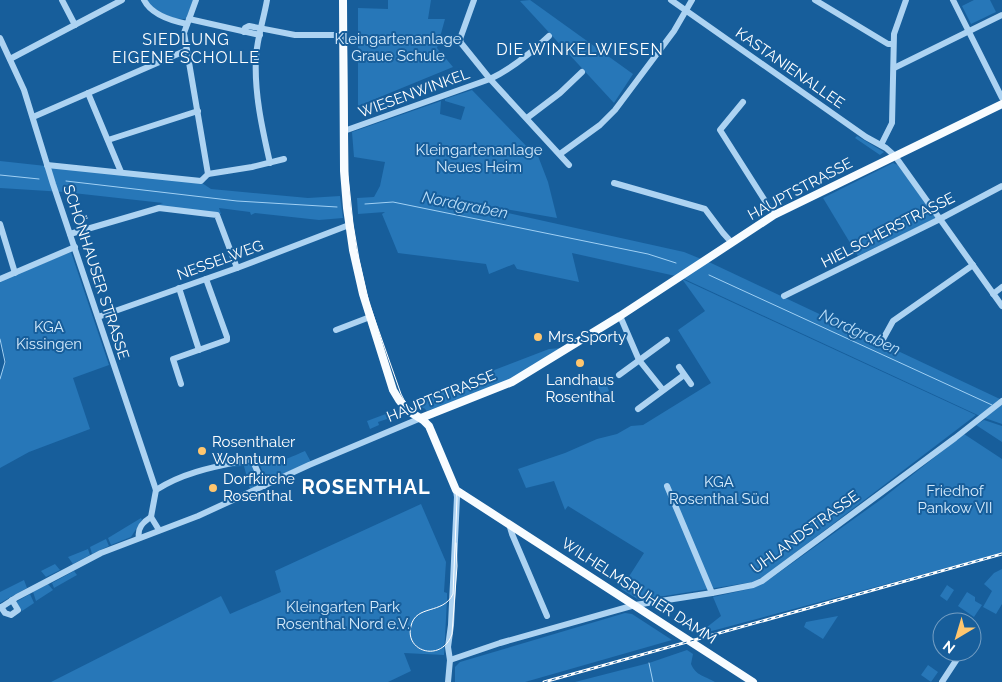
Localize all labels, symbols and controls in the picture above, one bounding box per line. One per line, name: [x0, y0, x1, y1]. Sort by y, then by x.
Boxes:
street label: KASTANIENALLEE: [732, 24, 848, 112]
district label: SIEDLUNG EIGENE SCHOLLE: [112, 30, 260, 67]
park label: Kleingartenanlage Graue Schule: [335, 30, 462, 65]
district label: DIE WINKELWIESEN: [496, 40, 664, 59]
street label: WIESENWINKEL: [356, 64, 472, 121]
park label: Kleingartenanlage Neues Heim: [416, 141, 543, 176]
street label: HAUPTSTRASSE: [745, 154, 855, 224]
street label: SCHÖNHAUSER STRASSE: [59, 182, 134, 362]
water label: Nordgraben: [420, 187, 510, 223]
street label: HIELSCHERSTRASSE: [818, 189, 958, 271]
street label: NESSELWEG: [174, 236, 266, 284]
water label: Nordgraben: [817, 305, 903, 359]
park label: KGA Kissingen: [16, 318, 82, 353]
place label: Mrs. Sporty: [548, 328, 626, 346]
marker: Mrs. Sporty: [532, 331, 544, 343]
marker: Landhaus Rosenthal: [574, 357, 586, 369]
street label: HAUPTSTRASSE: [384, 366, 498, 426]
place label: Landhaus Rosenthal: [545, 371, 616, 406]
place label: Rosenthaler Wohnturm: [212, 433, 296, 468]
marker: Rosenthaler Wohnturm: [196, 445, 208, 457]
place label: Dorfkirche Rosenthal: [223, 470, 295, 505]
park label: KGA Rosenthal Süd: [669, 473, 769, 508]
district label: ROSENTHAL: [301, 475, 431, 499]
marker: Dorfkirche Rosenthal: [207, 482, 219, 494]
park label: Friedhof Pankow VII: [917, 482, 993, 517]
street label: UHLANDSTRASSE: [748, 487, 862, 577]
street label: WILHELMSRUHER DAMM: [558, 534, 720, 648]
park label: Kleingarten Park Rosenthal Nord e.V.: [276, 598, 410, 633]
north arrow: [932, 612, 982, 662]
text: N: [940, 638, 958, 657]

